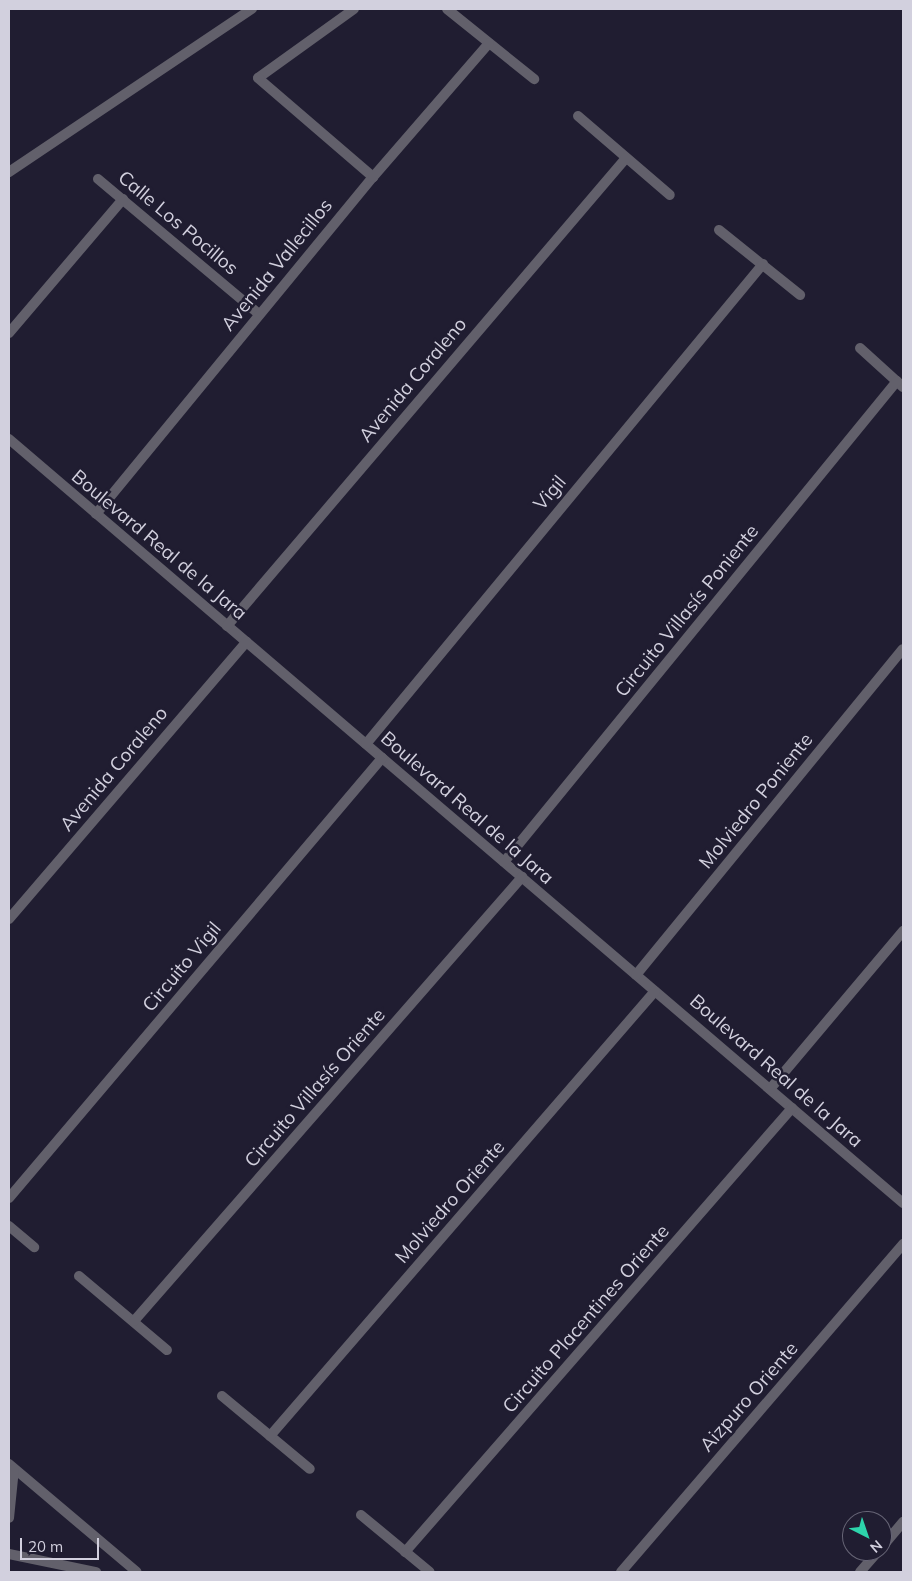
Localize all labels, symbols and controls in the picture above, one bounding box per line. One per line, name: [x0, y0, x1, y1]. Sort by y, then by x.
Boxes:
street label: Calle Los Pocillos: [113, 166, 243, 280]
street label: Avenida Vallecillos: [217, 194, 337, 336]
street label: Avenida Coraleno: [354, 313, 472, 447]
street label: Boulevard Real de la Jara: [67, 465, 251, 625]
street label: Vigil: [529, 471, 571, 515]
street label: Circuito Villasís Poniente: [611, 520, 763, 702]
street label: Avenida Coraleno: [55, 702, 173, 836]
street label: Boulevard Real de la Jara: [376, 727, 558, 889]
street label: Molviedro Poniente: [694, 729, 818, 873]
street label: Circuito Vigil: [138, 918, 226, 1016]
street label: Boulevard Real de la Jara: [685, 990, 867, 1152]
street label: Circuito Villasís Oriente: [240, 1004, 390, 1172]
street label: Molviedro Oriente: [391, 1136, 509, 1268]
street label: Circuito Placentines Oriente: [498, 1220, 674, 1418]
street label: Aizpuro Oriente: [695, 1338, 803, 1456]
north arrow: [842, 1511, 892, 1561]
scale bar: [22, 1528, 101, 1560]
text: N: [866, 1536, 886, 1557]
text: 20 m: [28, 1537, 63, 1556]

